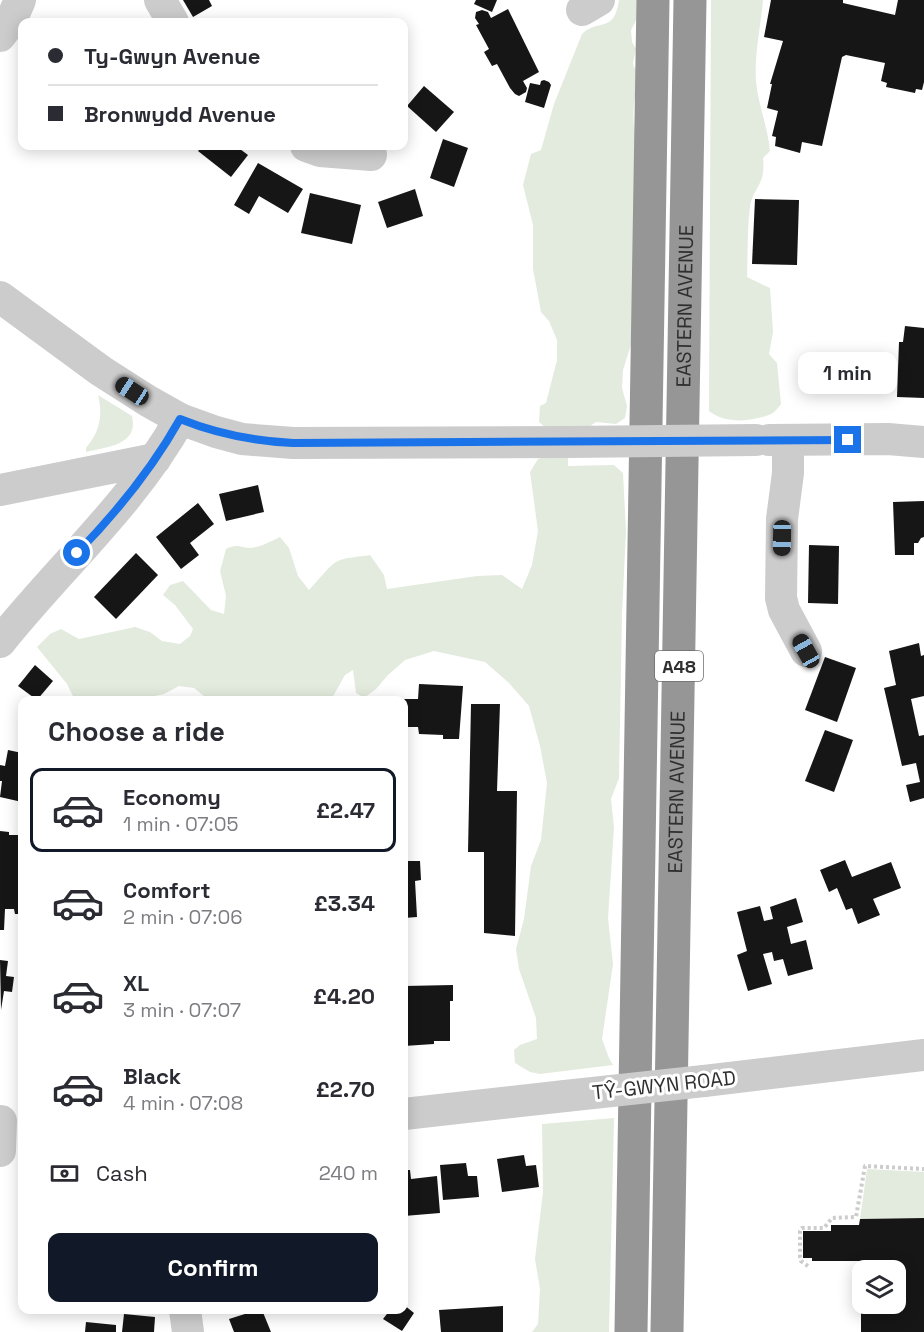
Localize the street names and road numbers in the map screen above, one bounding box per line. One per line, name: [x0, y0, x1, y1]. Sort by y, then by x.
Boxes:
street label: EASTERN AVENUE: [670, 225, 699, 388]
road number: A48: [655, 651, 703, 681]
street label: EASTERN AVENUE: [662, 711, 691, 873]
street label: TŶ-GWYN ROAD: [591, 1065, 737, 1105]

